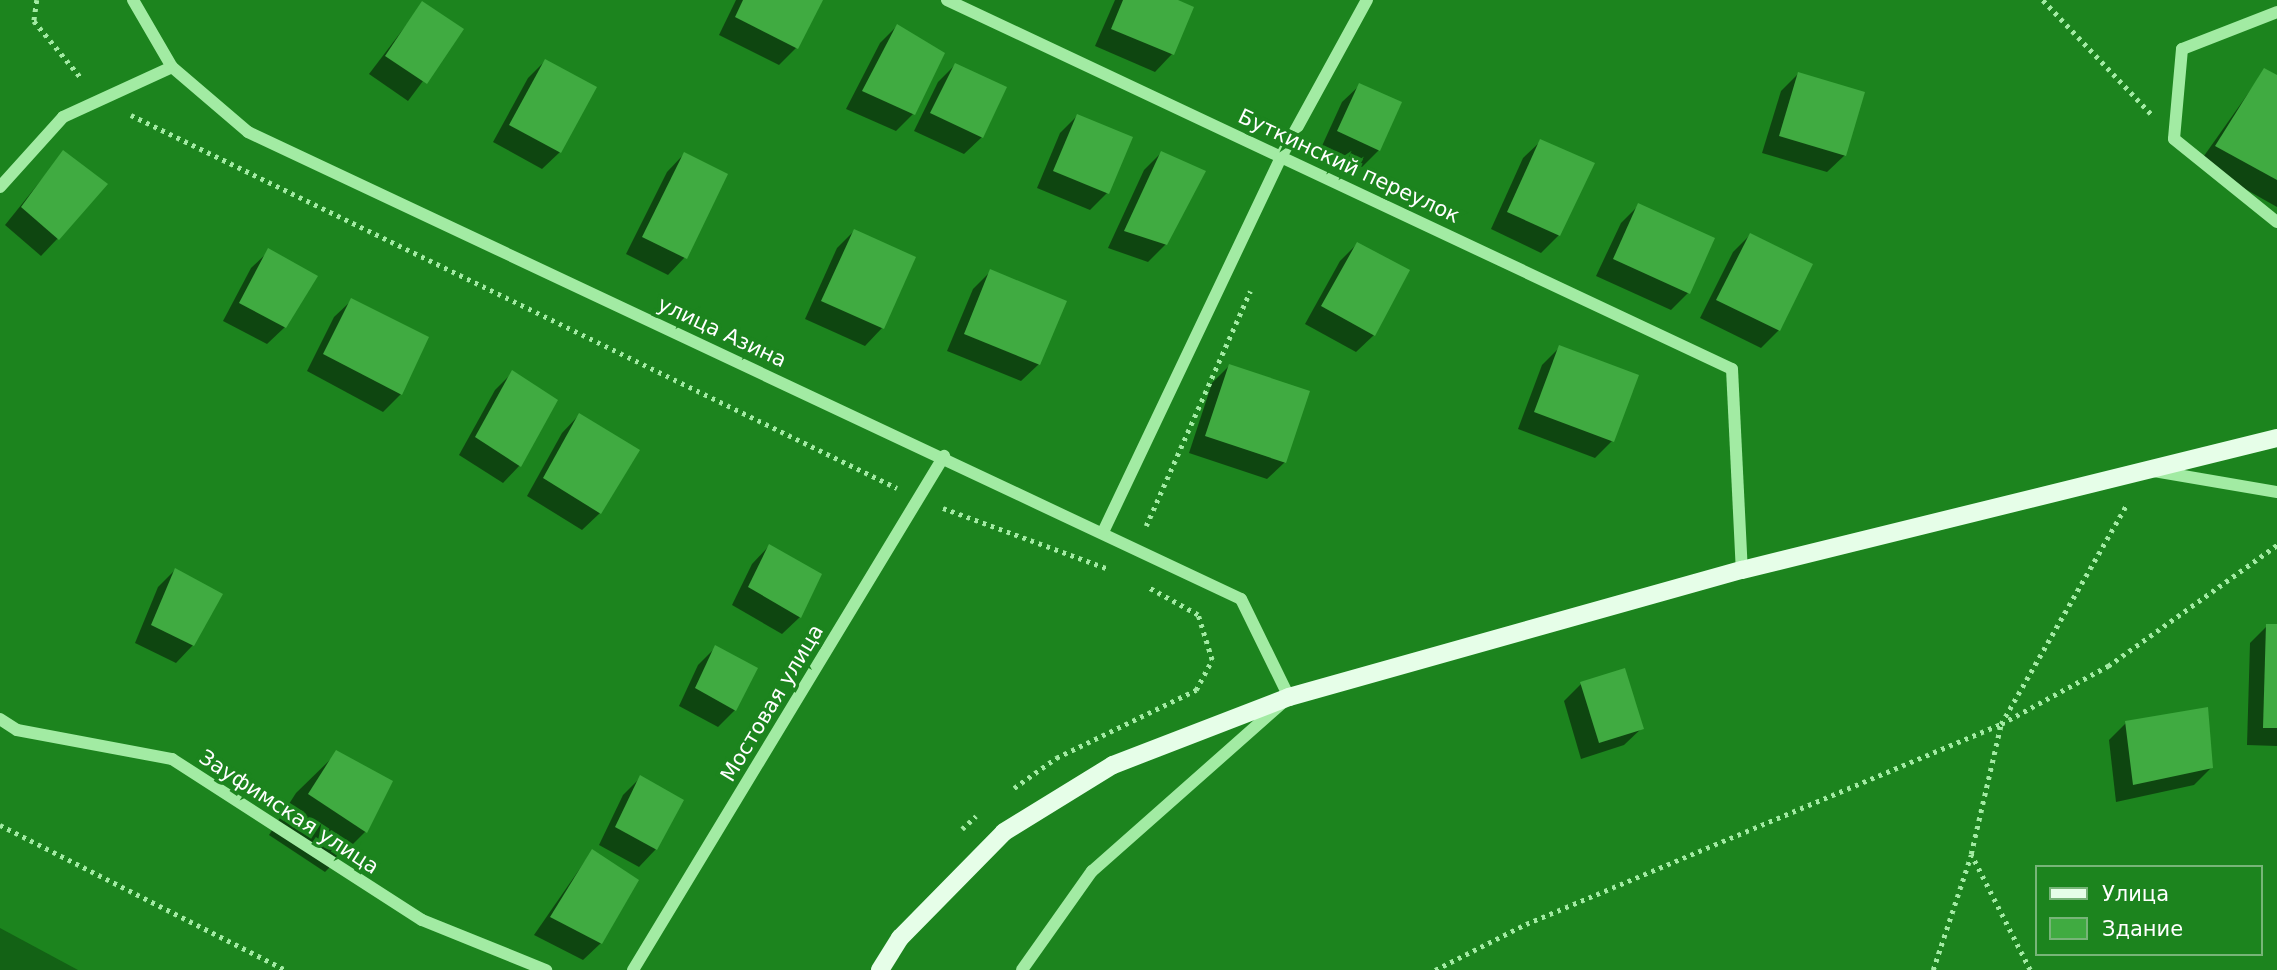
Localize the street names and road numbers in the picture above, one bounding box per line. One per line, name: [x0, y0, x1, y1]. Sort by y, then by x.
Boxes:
street label: Буткинский переулок: [1234, 104, 1464, 228]
street label: улица Азина: [654, 291, 790, 373]
street label: Мостовая улица: [715, 620, 829, 786]
street label: Зауфимская улица: [194, 744, 384, 880]

